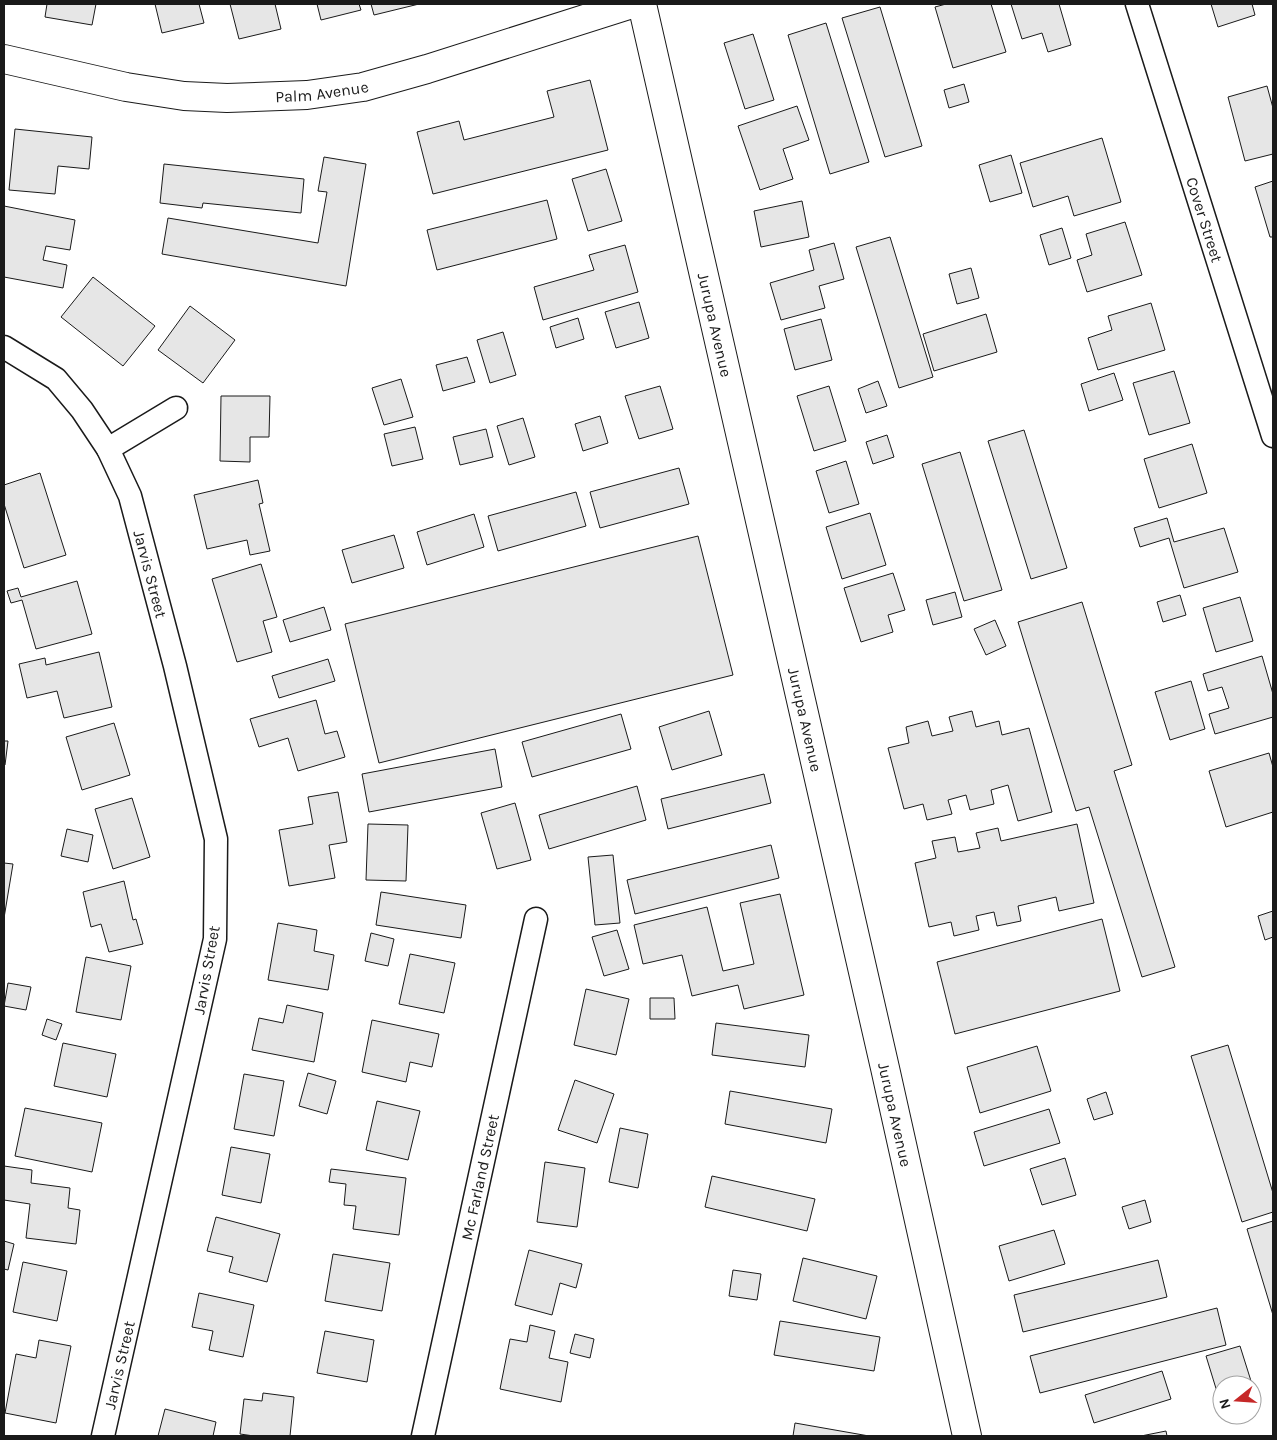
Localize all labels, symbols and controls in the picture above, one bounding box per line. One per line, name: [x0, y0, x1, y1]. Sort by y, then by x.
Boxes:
street label: Palm Avenue: [275, 77, 371, 106]
street label: Cover Street: [1182, 175, 1227, 265]
street label: Jurupa Avenue: [694, 271, 736, 379]
street label: Jarvis Street: [129, 528, 171, 620]
street label: Jurupa Avenue: [784, 666, 826, 774]
street label: Jarvis Street: [189, 924, 224, 1016]
street label: Jurupa Avenue: [874, 1061, 916, 1169]
street label: Mc Farland Street: [457, 1112, 503, 1242]
street label: Jarvis Street: [100, 1319, 139, 1411]
north arrow: [1212, 1375, 1262, 1425]
text: N: [1215, 1396, 1235, 1411]

